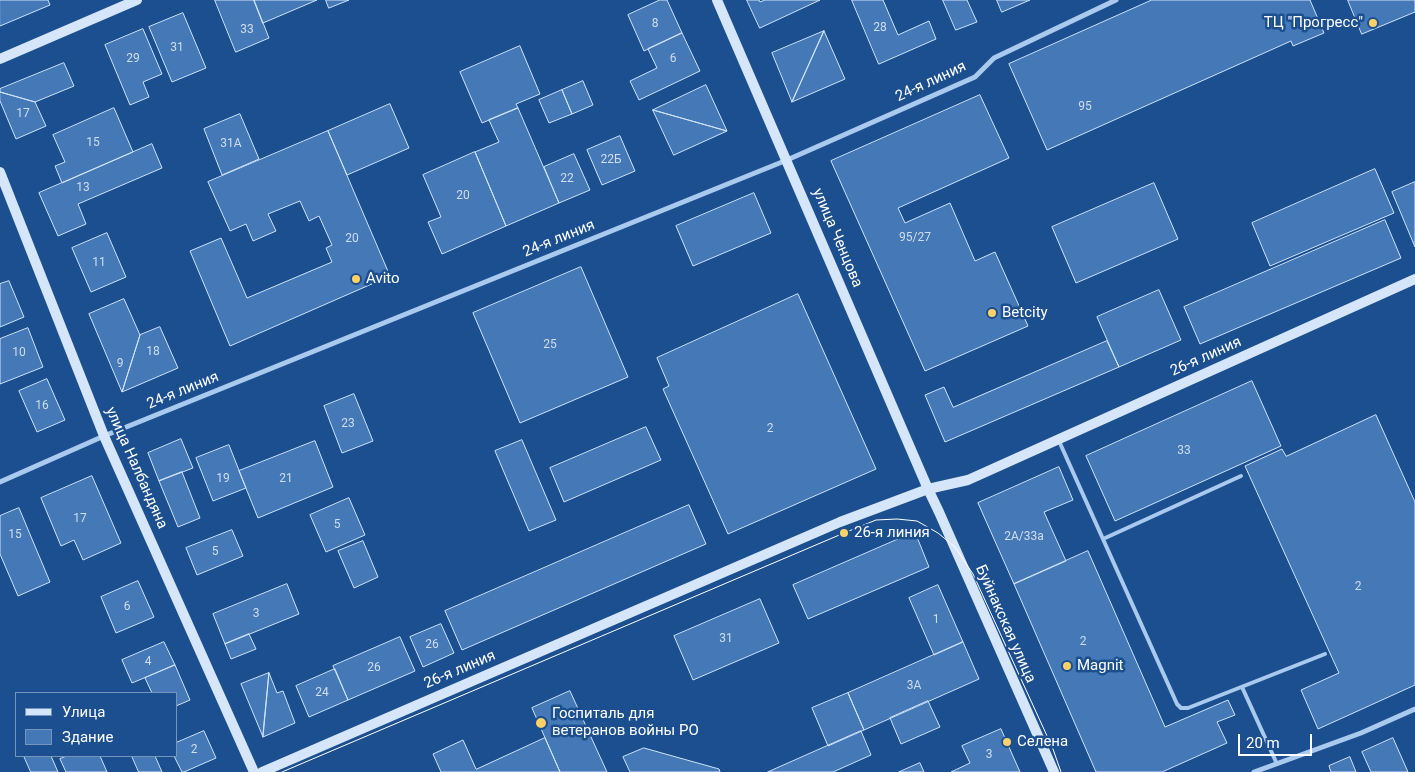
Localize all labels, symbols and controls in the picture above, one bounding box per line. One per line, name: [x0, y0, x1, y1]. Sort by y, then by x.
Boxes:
place label: ТЦ "Прогресс": [1264, 14, 1363, 32]
house number: 8: [652, 17, 658, 31]
marker: ТЦ "Прогресс": [1367, 17, 1379, 29]
house number: 28: [873, 21, 887, 35]
house number: 33: [240, 23, 254, 37]
house number: 31: [170, 41, 184, 55]
house number: 29: [126, 52, 140, 66]
house number: 6: [670, 52, 676, 66]
street label: 24-я линия: [893, 58, 969, 106]
house number: 95: [1078, 100, 1092, 114]
house number: 17: [16, 107, 30, 121]
house number: 15: [86, 136, 100, 150]
house number: 31А: [220, 137, 242, 151]
house number: 22Б: [600, 153, 622, 167]
house number: 22: [560, 172, 574, 186]
house number: 13: [76, 181, 90, 195]
street label: улица Ченцова: [808, 186, 866, 290]
house number: 20: [456, 189, 470, 203]
street label: 24-я линия: [520, 216, 598, 262]
house number: 95/27: [899, 231, 931, 245]
house number: 20: [345, 232, 359, 246]
house number: 11: [92, 256, 106, 270]
place label: Avito: [366, 270, 400, 288]
marker: Avito: [350, 273, 362, 285]
place label: Betcity: [1002, 304, 1048, 322]
marker: Betcity: [986, 307, 998, 319]
street label: 26-я линия: [1168, 333, 1244, 381]
house number: 25: [543, 338, 557, 352]
house number: 18: [146, 345, 160, 359]
house number: 10: [12, 346, 26, 360]
house number: 9: [117, 357, 123, 371]
street label: 24-я линия: [144, 368, 222, 414]
house number: 16: [35, 399, 49, 413]
street label: улица Налбандяна: [101, 404, 171, 532]
house number: 23: [341, 417, 355, 431]
house number: 2: [767, 422, 773, 436]
house number: 33: [1177, 444, 1191, 458]
house number: 19: [216, 472, 230, 486]
house number: 21: [279, 472, 293, 486]
house number: 17: [73, 512, 87, 526]
house number: 5: [334, 518, 340, 532]
place label: 26-я линия: [854, 524, 930, 542]
marker: 26-я линия: [838, 527, 850, 539]
house number: 15: [8, 528, 22, 542]
house number: 2А/33а: [1004, 530, 1044, 544]
house number: 5: [212, 545, 218, 559]
street label: Буйнакская улица: [971, 562, 1039, 686]
house number: 2: [1355, 580, 1361, 594]
house number: 6: [124, 600, 130, 614]
house number: 3: [253, 607, 259, 621]
house number: 1: [933, 613, 939, 627]
house number: 31: [719, 632, 733, 646]
house number: 2: [1080, 635, 1086, 649]
house number: 26: [425, 638, 439, 652]
street label: 26-я линия: [422, 647, 498, 693]
house number: 4: [145, 655, 151, 669]
place label: Magnit: [1077, 657, 1124, 675]
marker: Magnit: [1061, 660, 1073, 672]
house number: 26: [367, 661, 381, 675]
house number: 3А: [907, 679, 921, 693]
house number: 24: [315, 686, 329, 700]
legend: [15, 692, 178, 757]
text: Улица: [62, 703, 105, 721]
place label: Госпиталь для ветеранов войны РО: [552, 705, 699, 740]
marker: Госпиталь для ветеранов войны РО: [534, 716, 548, 730]
scale bar: [1240, 724, 1314, 756]
text: Здание: [62, 728, 113, 746]
place label: Селена: [1017, 733, 1068, 751]
text: 20 m: [1246, 734, 1280, 752]
marker: Селена: [1001, 736, 1013, 748]
house number: 2: [191, 743, 197, 757]
house number: 3: [986, 748, 992, 762]

